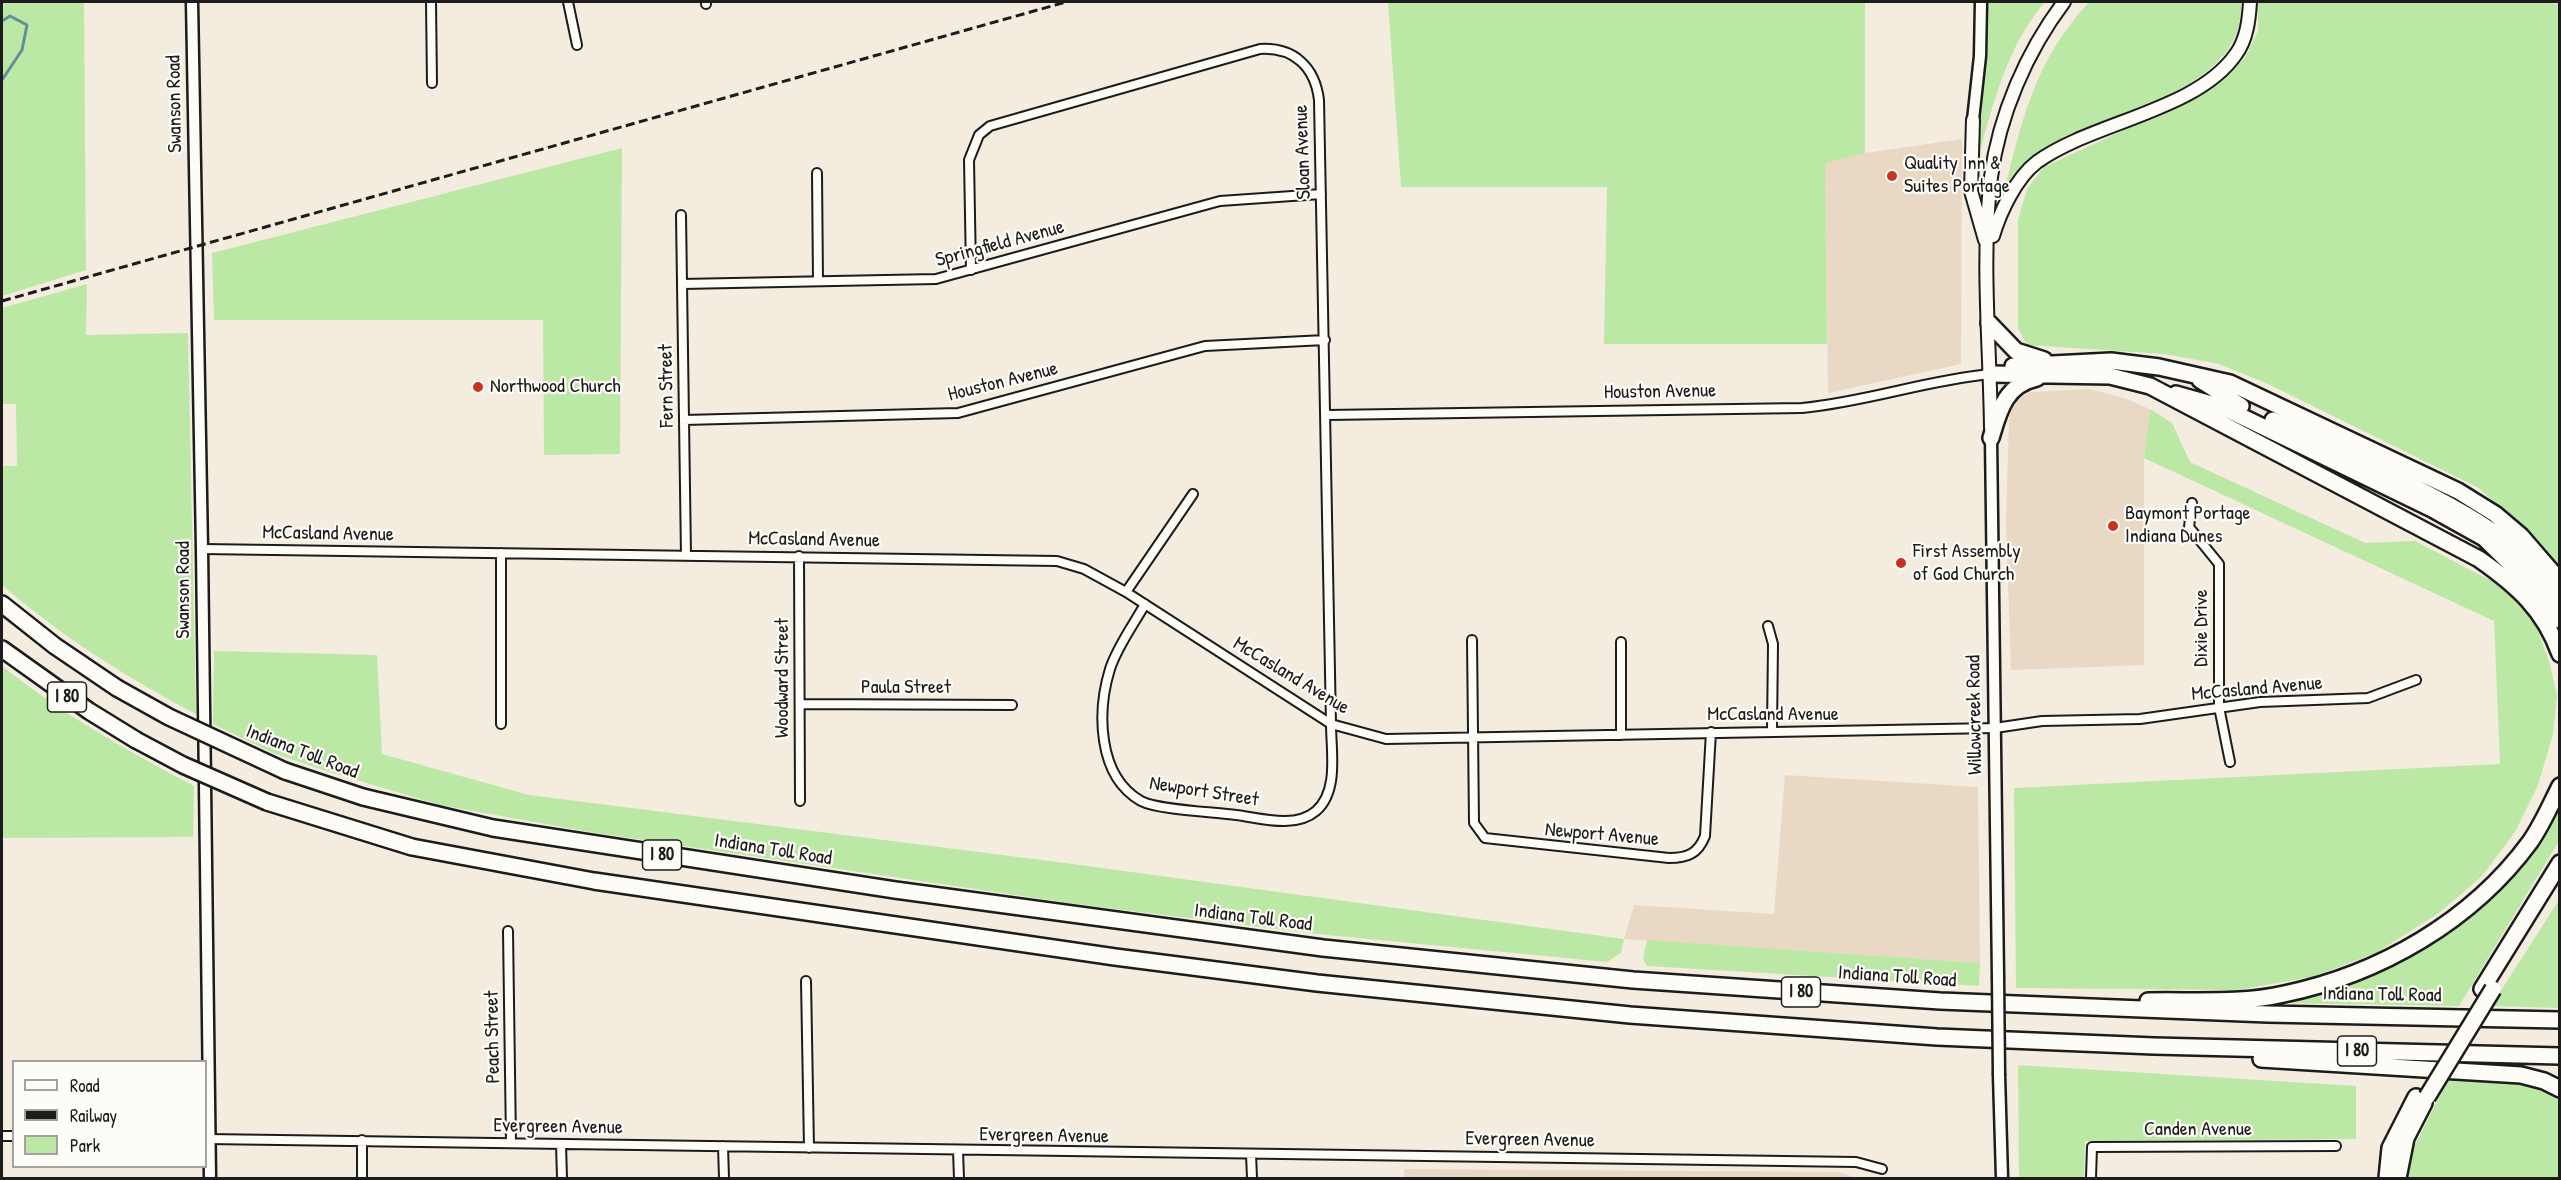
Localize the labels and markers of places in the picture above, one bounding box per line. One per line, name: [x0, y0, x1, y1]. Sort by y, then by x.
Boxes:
place label: Quality Inn & Suites Portage: [1904, 152, 2010, 199]
marker: Quality Inn & Suites Portage: [1885, 169, 1899, 183]
place label: Northwood Church: [490, 375, 621, 399]
marker: Northwood Church: [471, 380, 485, 394]
place label: Baymont Portage Indiana Dunes: [2125, 502, 2251, 549]
marker: Baymont Portage Indiana Dunes: [2106, 519, 2120, 533]
place label: First Assembly of God Church: [1913, 540, 2021, 587]
marker: First Assembly of God Church: [1894, 556, 1908, 570]

